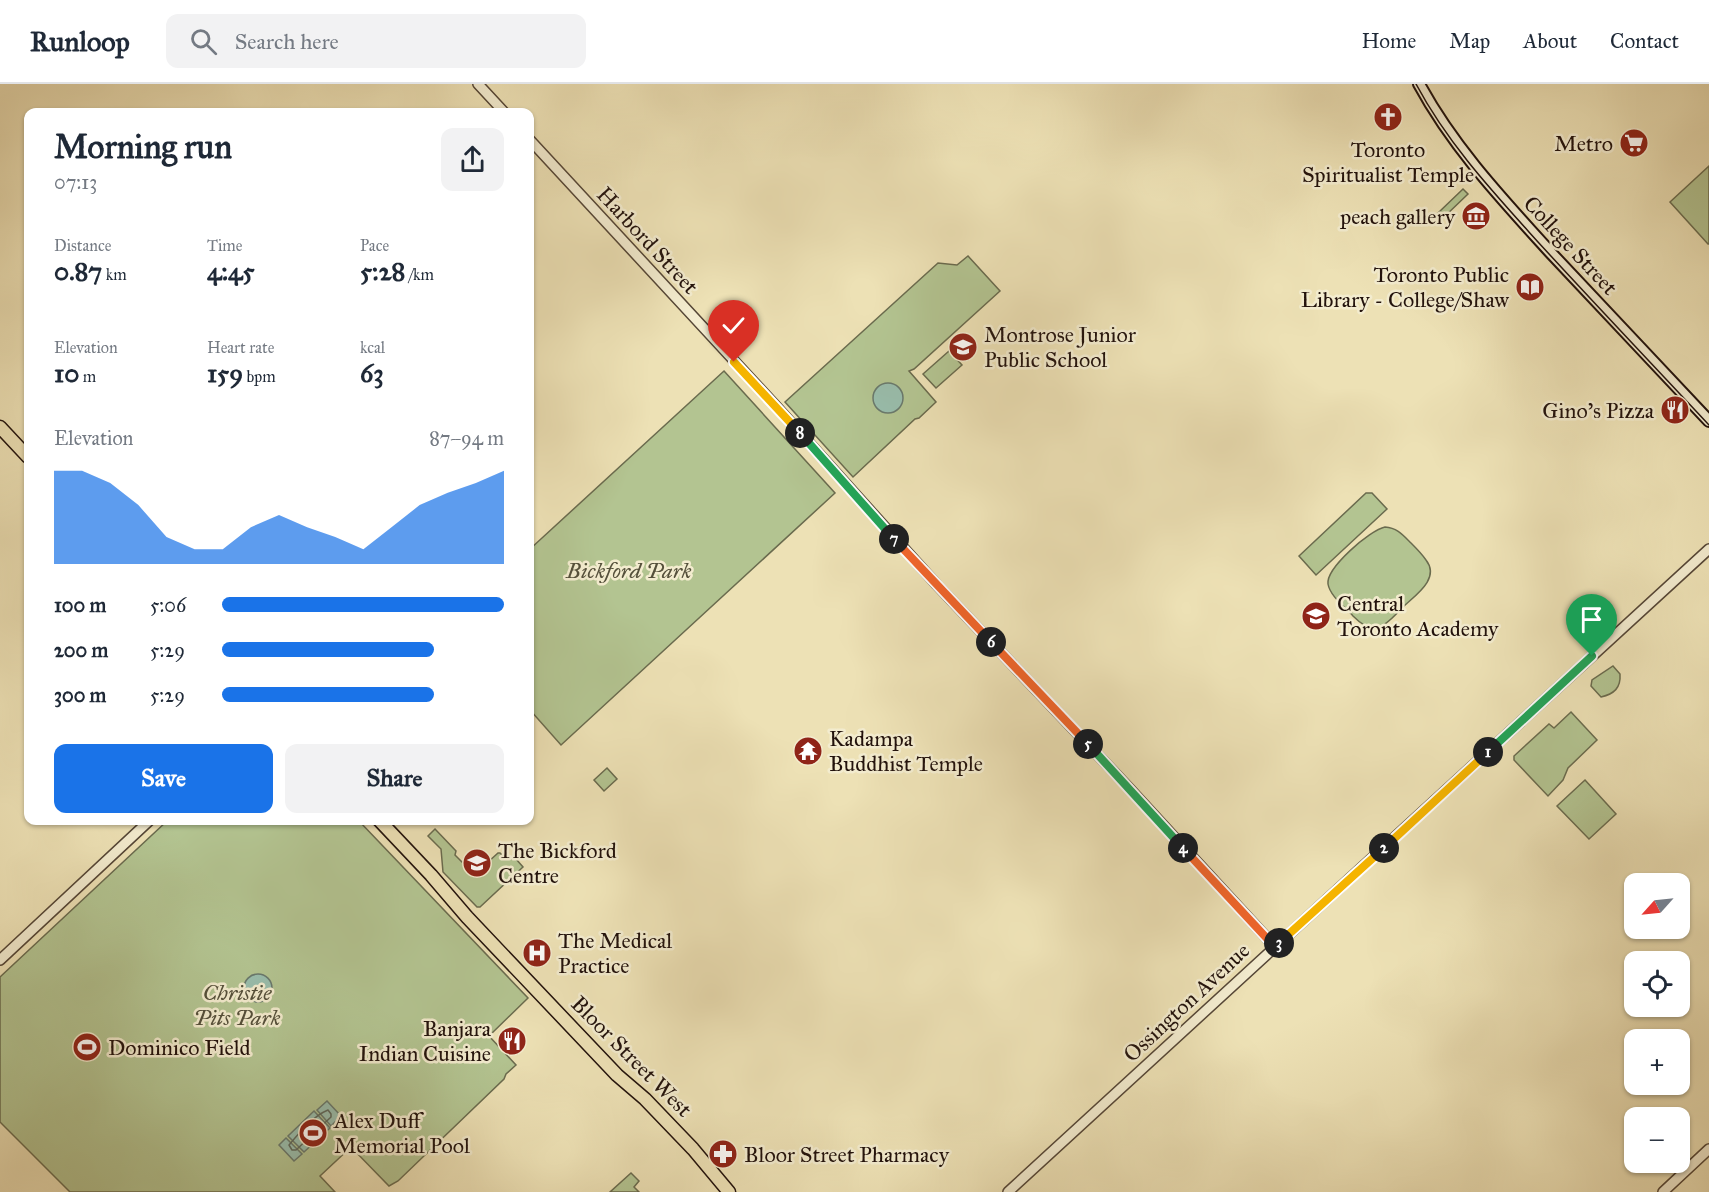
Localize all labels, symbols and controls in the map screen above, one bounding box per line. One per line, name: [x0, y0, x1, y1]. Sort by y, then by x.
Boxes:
search box: [166, 14, 586, 68]
text: Runloop: [30, 24, 130, 59]
icon: search: [187, 25, 220, 58]
text: Search here: [235, 28, 339, 55]
text: Home: [1361, 28, 1416, 54]
text: Map: [1449, 28, 1490, 54]
text: About: [1523, 28, 1577, 54]
text: Contact: [1610, 28, 1679, 54]
church icon: Toronto Spiritualist Temple: [1372, 101, 1404, 133]
text: Morning run: [54, 127, 232, 167]
supermarket icon: Metro: [1618, 127, 1650, 159]
button: share: [441, 128, 504, 191]
place label: Metro: [1554, 130, 1613, 157]
place label: Toronto Spiritualist Temple: [1302, 136, 1474, 188]
text: 07:13: [54, 170, 97, 194]
street label: Harbord Street: [591, 181, 704, 300]
street label: College Street: [1518, 190, 1624, 301]
museum icon: peach gallery: [1460, 200, 1492, 232]
place label: peach gallery: [1339, 203, 1456, 230]
text: Distance: [54, 236, 111, 255]
text: Time: [207, 236, 242, 255]
text: Pace: [360, 236, 389, 255]
text: 0.87: [54, 255, 102, 287]
text: 4:45: [207, 255, 255, 287]
text: 5:28: [360, 255, 405, 287]
place label: Toronto Public Library - College/Shaw: [1301, 261, 1510, 313]
text: km: [102, 265, 127, 284]
text: /km: [405, 265, 434, 284]
library icon: Toronto Public Library - College/Shaw: [1514, 271, 1546, 303]
pin: [708, 300, 759, 362]
icon: check: [717, 309, 750, 342]
place label: Montrose Junior Public School: [984, 321, 1137, 373]
school or university icon: Montrose Junior Public School: [947, 331, 979, 363]
text: Elevation: [54, 338, 118, 357]
text: Heart rate: [207, 338, 274, 357]
text: kcal: [360, 338, 385, 357]
text: 10: [54, 357, 79, 389]
text: 159: [207, 357, 243, 389]
text: 63: [360, 357, 384, 389]
text: m: [79, 367, 96, 386]
text: bpm: [243, 367, 276, 386]
restaurant icon: Gino's Pizza: [1659, 394, 1691, 426]
place label: Gino's Pizza: [1542, 397, 1655, 424]
pin: 8: [785, 418, 815, 448]
text: 8: [796, 423, 804, 442]
text: Elevation: [54, 426, 133, 450]
text: 87–94 m: [429, 426, 504, 450]
pin: 7: [879, 524, 909, 554]
text: 7: [890, 529, 898, 548]
park label: Bickford Park: [565, 557, 692, 584]
place label: Central Toronto Academy: [1337, 590, 1499, 642]
text: 100 m: [54, 593, 106, 617]
text: 5:06: [150, 593, 186, 617]
pin: [1566, 594, 1617, 656]
school or university icon: Central Toronto Academy: [1300, 600, 1332, 632]
icon: arrive: [1575, 603, 1608, 636]
pin: 6: [976, 627, 1006, 657]
text: 6: [987, 632, 995, 651]
text: 200 m: [54, 638, 108, 662]
text: 5:29: [150, 638, 185, 662]
text: 300 m: [54, 683, 106, 707]
text: 5:29: [150, 683, 185, 707]
place label: Kadampa Buddhist Temple: [829, 725, 983, 777]
pin: 5: [1073, 729, 1103, 759]
text: 5: [1084, 734, 1092, 753]
temple icon: Kadampa Buddhist Temple: [792, 735, 824, 767]
pin: 1: [1473, 737, 1503, 767]
text: 1: [1485, 742, 1491, 761]
button: Save: [54, 744, 273, 813]
button: Share: [285, 744, 504, 813]
pin: 4: [1168, 833, 1198, 863]
pin: 2: [1369, 833, 1399, 863]
place label: The Bickford Centre: [498, 837, 617, 889]
text: 4: [1179, 838, 1187, 857]
text: 2: [1380, 838, 1388, 857]
school or university icon: The Bickford Centre: [461, 847, 493, 879]
north arrow: [1624, 873, 1690, 939]
map controls: [1624, 873, 1690, 1173]
place label: The Medical Practice: [558, 927, 672, 979]
pin: 3: [1264, 928, 1294, 958]
text: 3: [1276, 933, 1282, 952]
hospital icon: The Medical Practice: [521, 937, 553, 969]
street label: Ossington Avenue: [1118, 937, 1255, 1068]
button: locate: [1624, 951, 1690, 1017]
park label: Christie Pits Park: [194, 979, 281, 1031]
street label: Bloor Street West: [565, 990, 698, 1123]
place label: Banjara Indian Cuisine: [359, 1015, 492, 1067]
restaurant icon: Banjara Indian Cuisine: [496, 1025, 528, 1057]
button: +: [1624, 1029, 1690, 1095]
sports icon: Dominico Field: [71, 1031, 103, 1063]
place label: Dominico Field: [108, 1034, 251, 1061]
place label: Alex Duff Memorial Pool: [333, 1107, 470, 1159]
button: −: [1624, 1107, 1690, 1173]
sports icon: Alex Duff Memorial Pool: [297, 1117, 329, 1149]
pharmacy icon: Bloor Street Pharmacy: [707, 1138, 739, 1170]
place label: Bloor Street Pharmacy: [744, 1141, 950, 1168]

